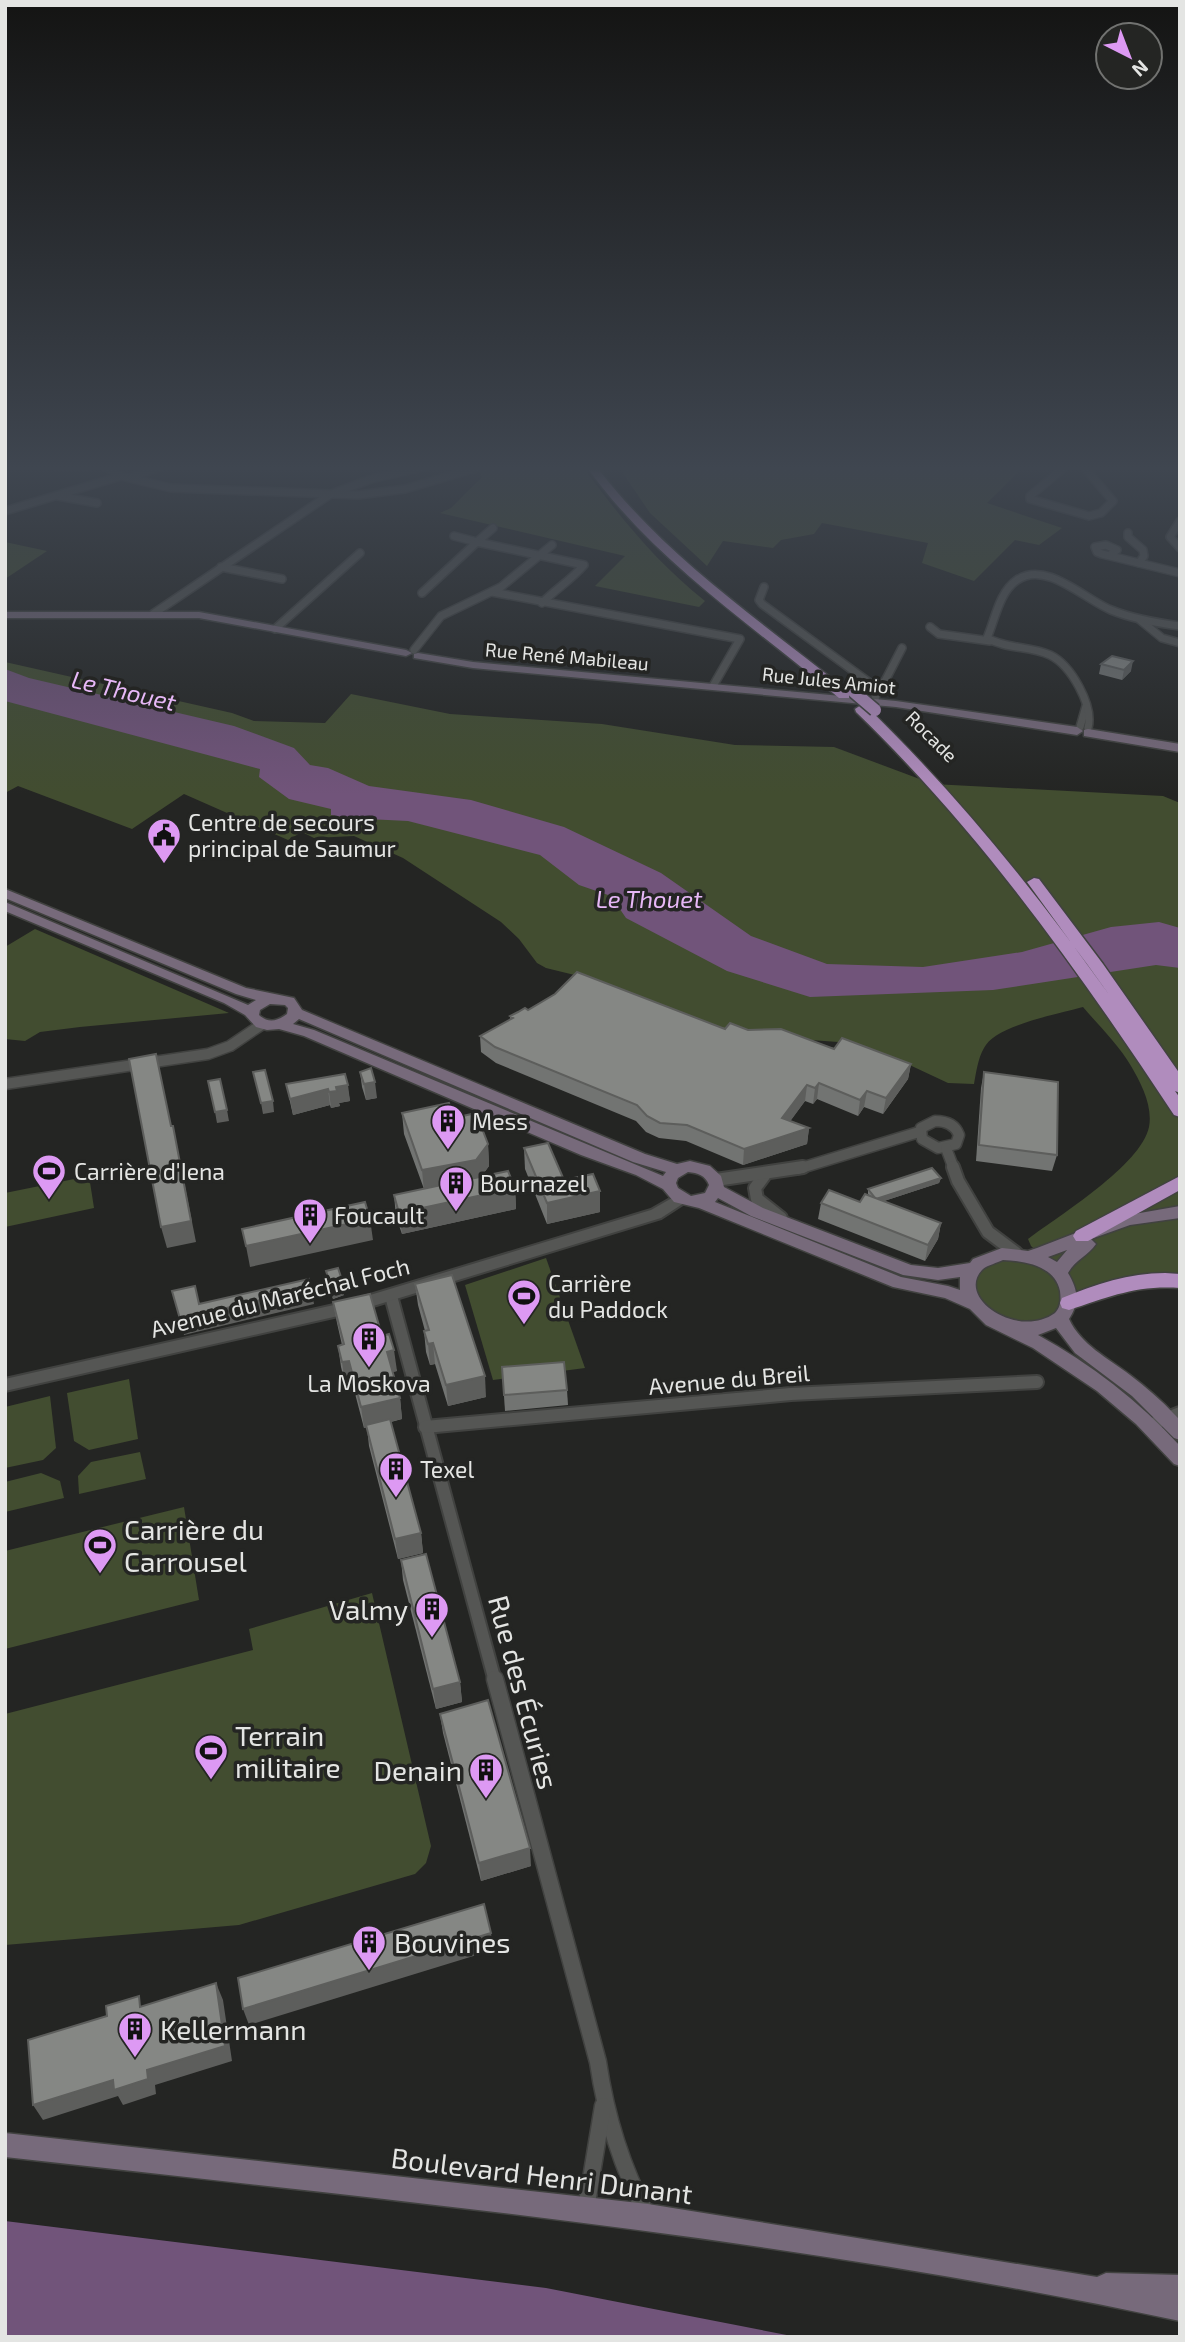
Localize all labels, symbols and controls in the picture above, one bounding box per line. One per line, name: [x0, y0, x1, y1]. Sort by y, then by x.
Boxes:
north arrow: [1094, 21, 1164, 91]
text: N: [1128, 56, 1154, 82]
street label: Rue René Mabileau: [484, 637, 650, 675]
street label: Rue Jules Amiot: [761, 662, 897, 698]
water label: Le Thouet: [69, 664, 180, 716]
street label: Rocade: [902, 706, 962, 766]
place label: Centre de secours principal de Saumur: [188, 808, 396, 862]
public building icon: Centre de secours principal de Saumur: [145, 816, 183, 865]
water label: Le Thouet: [596, 884, 703, 913]
building icon: Mess: [429, 1102, 467, 1151]
place label: Mess: [472, 1107, 528, 1135]
sports icon: Carrière d'Iena: [30, 1152, 68, 1201]
place label: Carrière d'Iena: [74, 1157, 225, 1185]
building icon: Bournazel: [437, 1164, 475, 1213]
place label: Bournazel: [480, 1169, 587, 1197]
building icon: Foucault: [291, 1196, 329, 1245]
place label: Foucault: [334, 1201, 425, 1229]
street label: Avenue du Maréchal Foch: [148, 1251, 412, 1343]
place label: Carrière du Paddock: [548, 1269, 668, 1323]
sports icon: Carrière du Paddock: [505, 1277, 543, 1326]
building icon: La Moskova: [350, 1320, 388, 1369]
street label: Avenue du Breil: [647, 1358, 811, 1400]
place label: La Moskova: [307, 1369, 431, 1397]
building icon: Texel: [377, 1450, 415, 1499]
place label: Texel: [420, 1455, 474, 1483]
place label: Carrière du Carrousel: [124, 1512, 264, 1578]
sports icon: Carrière du Carrousel: [81, 1526, 119, 1575]
building icon: Valmy: [413, 1590, 451, 1639]
place label: Valmy: [329, 1592, 408, 1626]
street label: Rue des Écuries: [482, 1592, 566, 1792]
place label: Terrain militaire: [235, 1718, 341, 1784]
sports icon: Terrain militaire: [192, 1732, 230, 1781]
building icon: Denain: [467, 1751, 505, 1800]
place label: Denain: [374, 1753, 462, 1787]
building icon: Bouvines: [350, 1923, 388, 1972]
place label: Bouvines: [394, 1925, 511, 1959]
building icon: Kellermann: [116, 2010, 154, 2059]
place label: Kellermann: [160, 2012, 307, 2046]
street label: Boulevard Henri Dunant: [389, 2140, 695, 2210]

